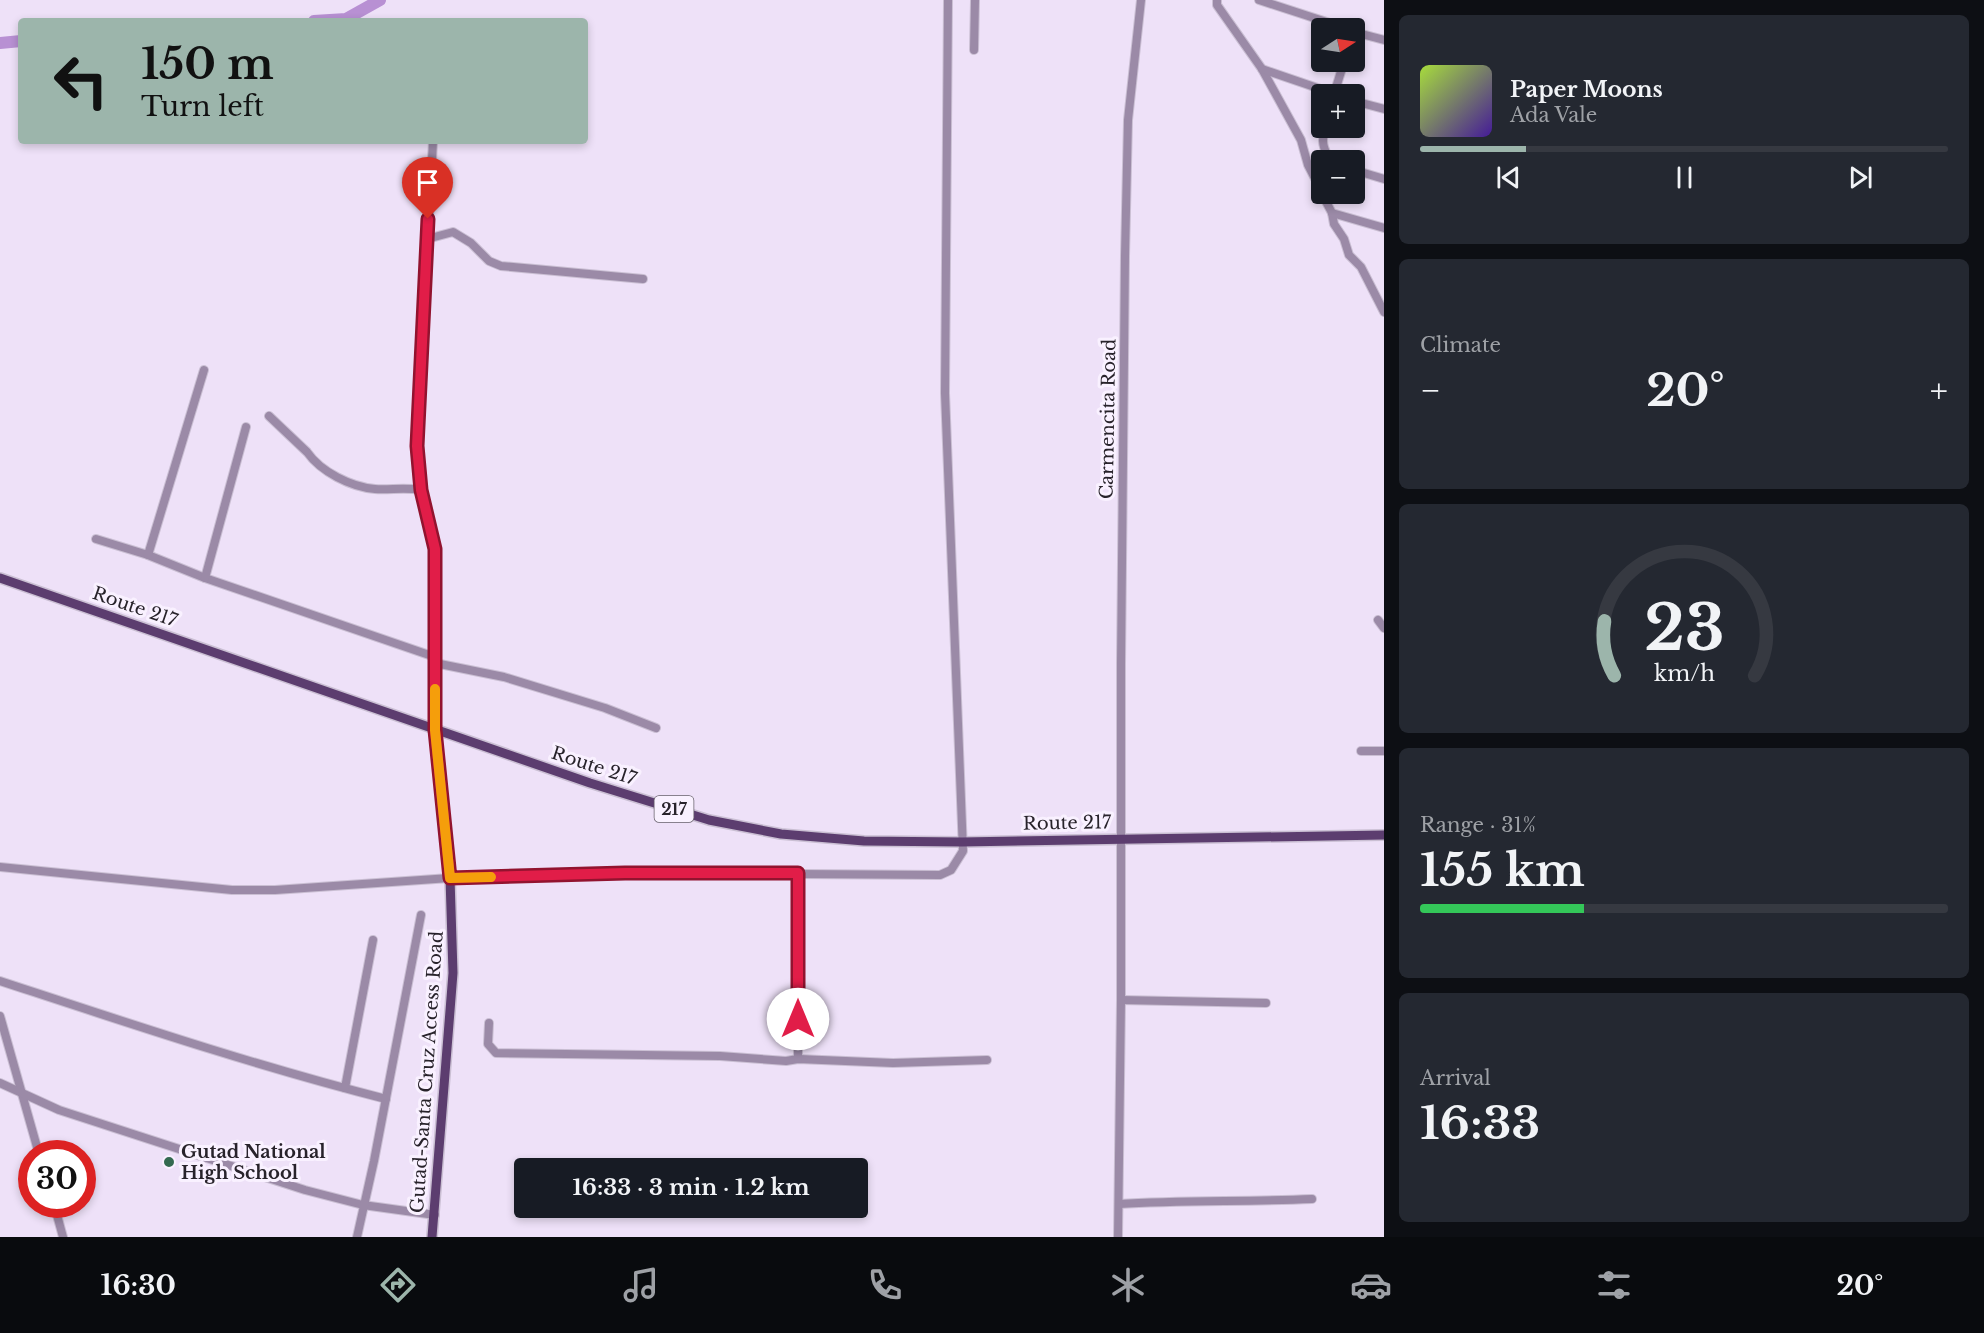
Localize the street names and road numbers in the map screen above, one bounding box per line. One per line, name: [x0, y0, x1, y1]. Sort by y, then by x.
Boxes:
street label: Carmencita Road: [1096, 339, 1120, 499]
street label: Route 217: [90, 582, 181, 632]
street label: Route 217: [549, 742, 640, 790]
road number: 217: [654, 796, 694, 822]
street label: Route 217: [1023, 811, 1112, 835]
street label: Gutad-Santa Cruz Access Road: [406, 930, 448, 1214]

